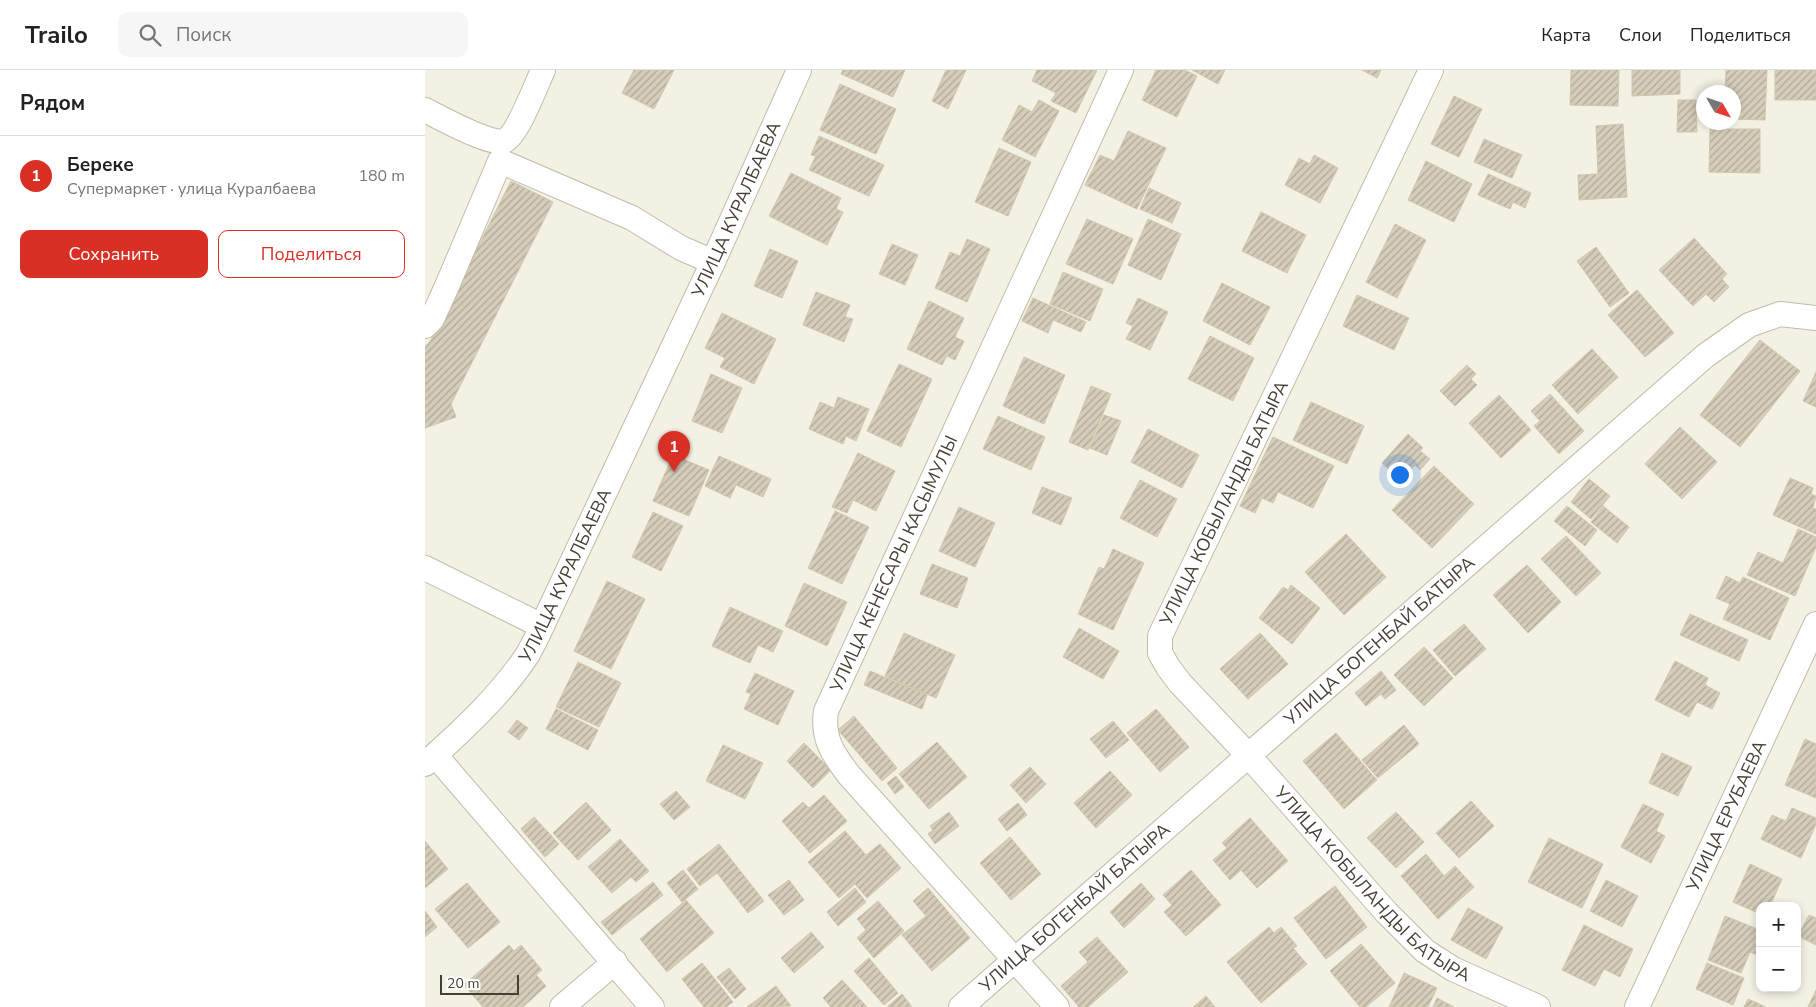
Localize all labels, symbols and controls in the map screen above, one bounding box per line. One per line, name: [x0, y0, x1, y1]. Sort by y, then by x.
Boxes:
search box: [118, 12, 468, 57]
text: Trailo: [25, 19, 88, 51]
icon: search: [136, 21, 164, 49]
text: Поиск: [176, 22, 231, 48]
text: Карта: [1541, 23, 1591, 47]
text: Слои: [1619, 23, 1662, 47]
text: Поделиться: [1690, 23, 1791, 47]
north arrow: [1696, 85, 1741, 130]
text: Рядом: [20, 89, 85, 117]
street label: УЛИЦА КУРАЛБАЕВА: [686, 118, 786, 302]
text: Береке: [67, 152, 134, 178]
text: 1: [31, 165, 41, 187]
text: 180 m: [358, 165, 405, 187]
text: Супермаркет · улица Куралбаева: [67, 178, 316, 200]
button: Сохранить: [20, 230, 208, 278]
button: Поделиться: [218, 230, 405, 278]
street label: УЛИЦА КОБЫЛАНДЫ БАТЫРА: [1154, 377, 1294, 630]
pin: 1: [658, 431, 690, 472]
street label: УЛИЦА КЕНЕСАРЫ КАСЫМУЛЫ: [824, 432, 963, 697]
your location: [1387, 462, 1413, 488]
street label: УЛИЦА КУРАЛБАЕВА: [513, 484, 617, 668]
street label: УЛИЦА БОГЕНБАЙ БАТЫРА: [1278, 551, 1480, 732]
street label: УЛИЦА ЕРУБАЕВА: [1680, 736, 1772, 896]
street label: УЛИЦА КОБЫЛАНДЫ БАТЫРА: [1268, 780, 1474, 987]
street label: УЛИЦА БОГЕНБАЙ БАТЫРА: [973, 818, 1175, 998]
map controls: [1756, 902, 1801, 992]
button: +: [1756, 902, 1801, 947]
button: −: [1756, 947, 1801, 992]
scale bar: [440, 972, 519, 995]
text: 20 m: [447, 974, 479, 993]

